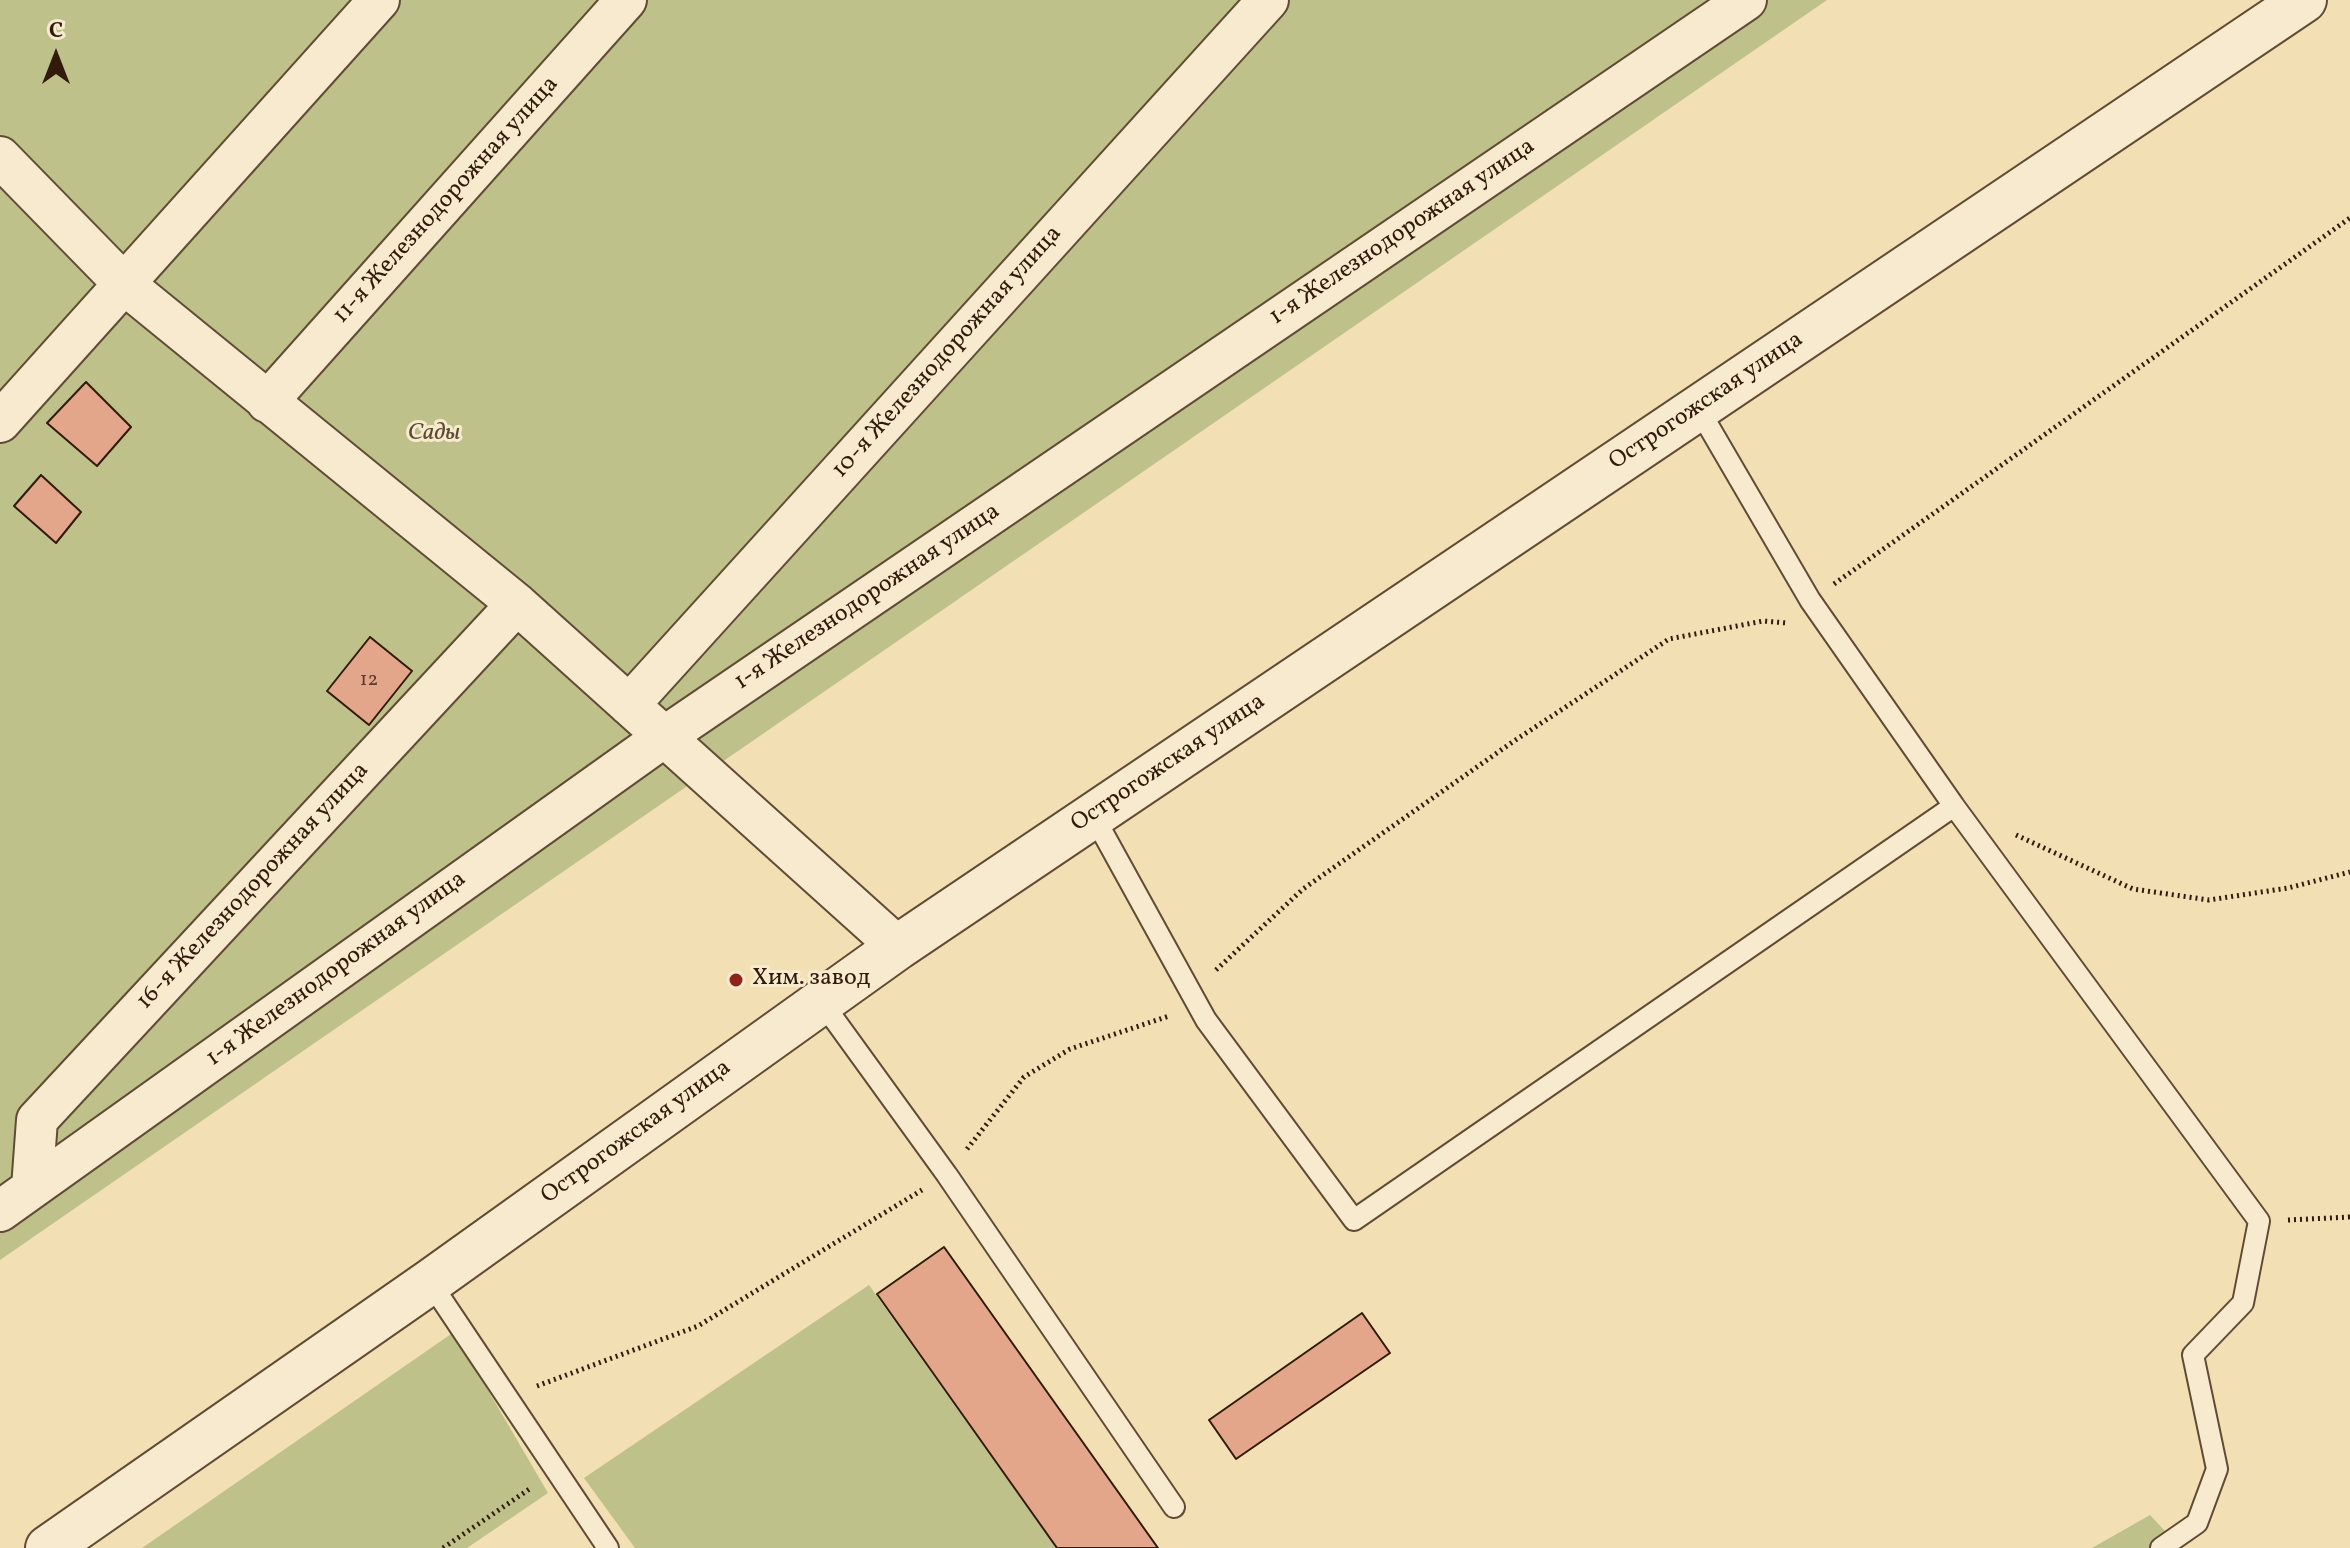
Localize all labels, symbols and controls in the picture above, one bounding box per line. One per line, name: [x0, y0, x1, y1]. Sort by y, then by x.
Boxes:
north arrow: [16, 16, 96, 96]
text: С: [49, 16, 63, 47]
street label: 11-я Железнодорожная улица: [328, 71, 566, 331]
street label: 1-я Железнодорожная улица: [1265, 133, 1541, 333]
street label: 10-я Железнодорожная улица: [827, 221, 1069, 485]
street label: Острогожская улица: [1605, 326, 1809, 478]
park label: Сады: [408, 421, 460, 449]
street label: 1-я Железнодорожная улица: [730, 498, 1006, 698]
house number: 12: [360, 669, 378, 693]
street label: Острогожская улица: [1067, 688, 1271, 840]
street label: 16-я Железнодорожная улица: [132, 757, 376, 1017]
street label: 1-я Железнодорожная улица: [201, 866, 473, 1074]
place label: Хим. завод: [752, 966, 870, 994]
marker: Хим. завод: [727, 971, 745, 989]
street label: Острогожская улица: [536, 1054, 738, 1212]

